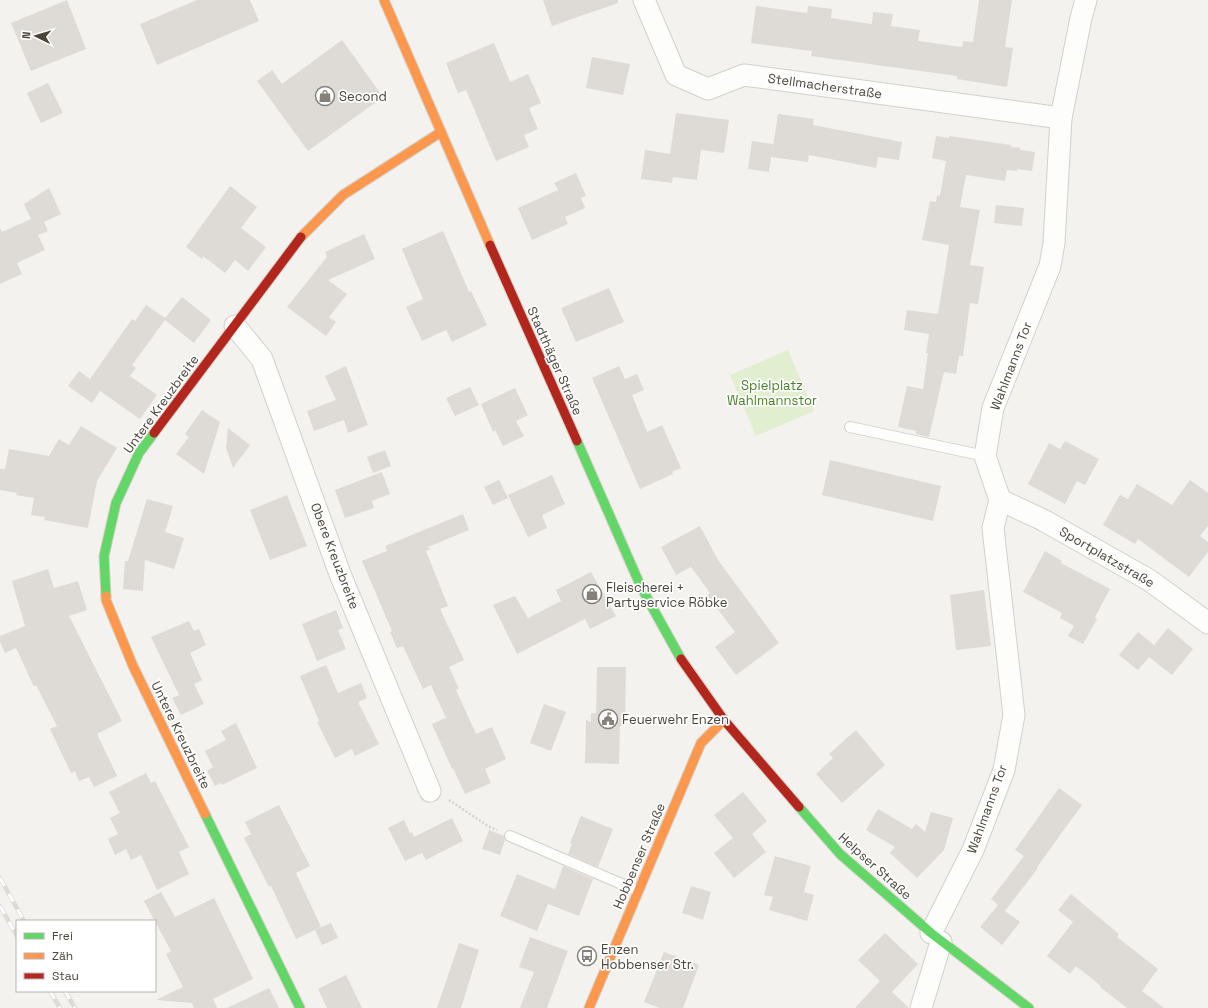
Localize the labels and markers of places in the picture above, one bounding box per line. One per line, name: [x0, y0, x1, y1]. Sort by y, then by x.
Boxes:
shop icon: Second: [314, 85, 336, 107]
place label: Second: [339, 88, 387, 105]
place label: Fleischerei + Partyservice Röbke: [606, 579, 727, 611]
shop icon: Fleischerei + Partyservice Röbke: [581, 583, 603, 605]
public building icon: Feuerwehr Enzen: [597, 708, 619, 730]
place label: Feuerwehr Enzen: [622, 711, 729, 728]
place label: Enzen Hobbenser Str.: [601, 941, 694, 973]
bus stop icon: Enzen Hobbenser Str.: [576, 945, 598, 967]

